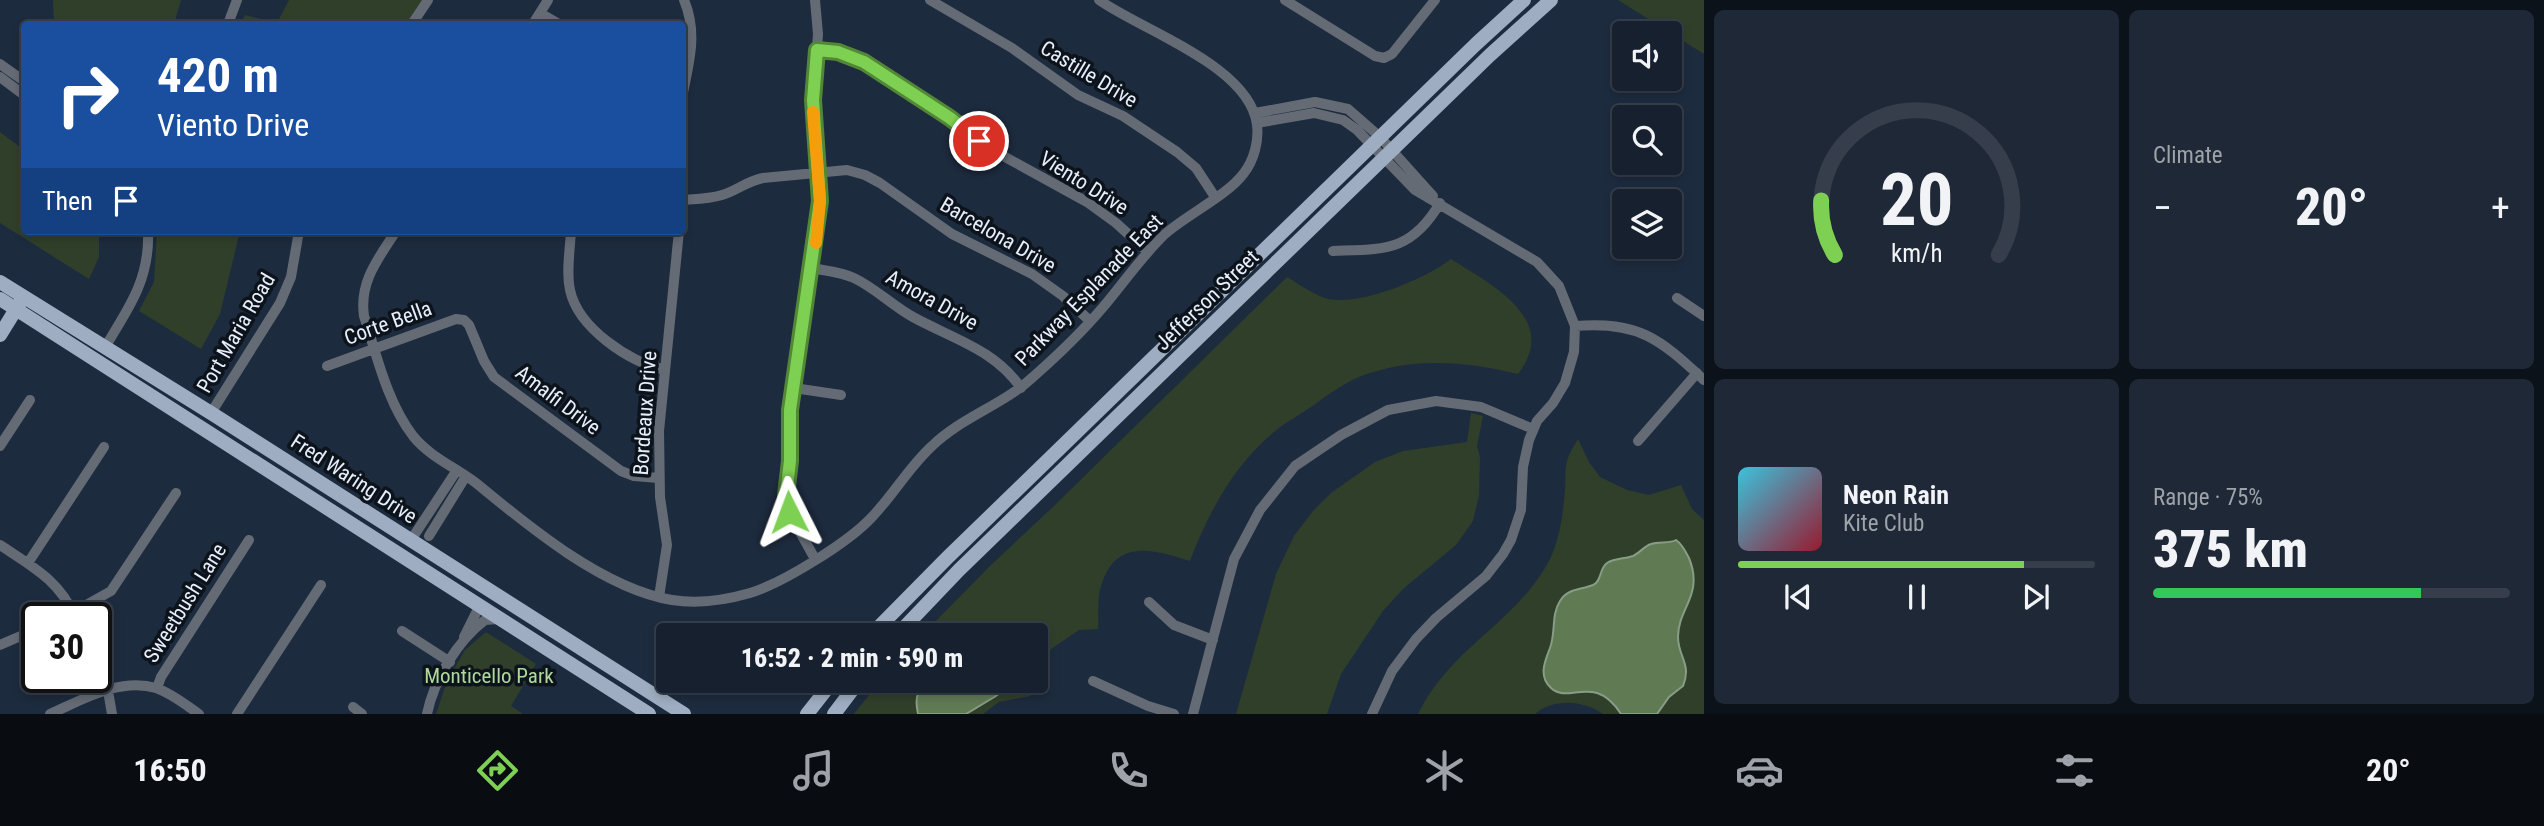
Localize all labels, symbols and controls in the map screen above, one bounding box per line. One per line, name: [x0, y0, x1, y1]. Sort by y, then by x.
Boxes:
map controls: [1612, 21, 1682, 259]
button: sound: [1612, 21, 1682, 91]
street label: Castille Drive: [1036, 36, 1142, 112]
text: 420 m: [157, 47, 279, 104]
icon: right: [42, 49, 133, 140]
button: search: [1612, 105, 1682, 175]
text: Viento Drive: [157, 106, 309, 144]
pin: [949, 111, 1009, 171]
icon: arrive: [960, 122, 998, 160]
text: Climate: [2153, 142, 2223, 169]
street label: Viento Drive: [1035, 146, 1133, 220]
text: 20: [1880, 158, 1953, 244]
text: 20°: [2295, 177, 2368, 238]
icon: arrive: [107, 182, 145, 220]
text: Then: [42, 186, 93, 216]
text: −: [2153, 186, 2172, 230]
text: +: [2491, 186, 2510, 230]
button: layers: [1612, 189, 1682, 259]
street label: Barcelona Drive: [936, 192, 1060, 278]
street label: Parkway Esplanade East: [1010, 209, 1168, 371]
text: km/h: [1891, 239, 1942, 268]
street label: Jefferson Street: [1151, 245, 1263, 355]
street label: Amora Drive: [882, 265, 982, 335]
street label: Port Maria Road: [192, 269, 280, 397]
street label: Corte Bella: [341, 296, 435, 350]
street label: Bordeaux Drive: [629, 350, 661, 476]
street label: Amalfi Drive: [511, 360, 605, 440]
street label: Fred Waring Drive: [287, 429, 422, 529]
position arrow: [752, 475, 826, 549]
text: Neon Rain: [1843, 480, 1949, 510]
text: Range · 75%: [2153, 484, 2263, 511]
text: Kite Club: [1843, 510, 1924, 537]
text: 375 km: [2153, 519, 2308, 580]
street label: Sweetbush Lane: [139, 539, 231, 667]
icon: previous: [1779, 578, 1817, 616]
icon: pause: [1898, 578, 1936, 616]
icon: next: [2017, 578, 2055, 616]
speed limit sign: 30: [21, 602, 112, 693]
text: 16:52 · 2 min · 590 m: [741, 643, 963, 673]
park label: Monticello Park: [424, 664, 554, 688]
icon: directions: [473, 746, 522, 795]
icon: music: [789, 746, 838, 795]
icon: phone: [1104, 746, 1153, 795]
icon: climate: [1420, 746, 1469, 795]
icon: car: [1735, 746, 1784, 795]
icon: filters: [2050, 746, 2099, 795]
text: 16:50: [133, 751, 207, 789]
text: 20°: [2366, 751, 2411, 789]

